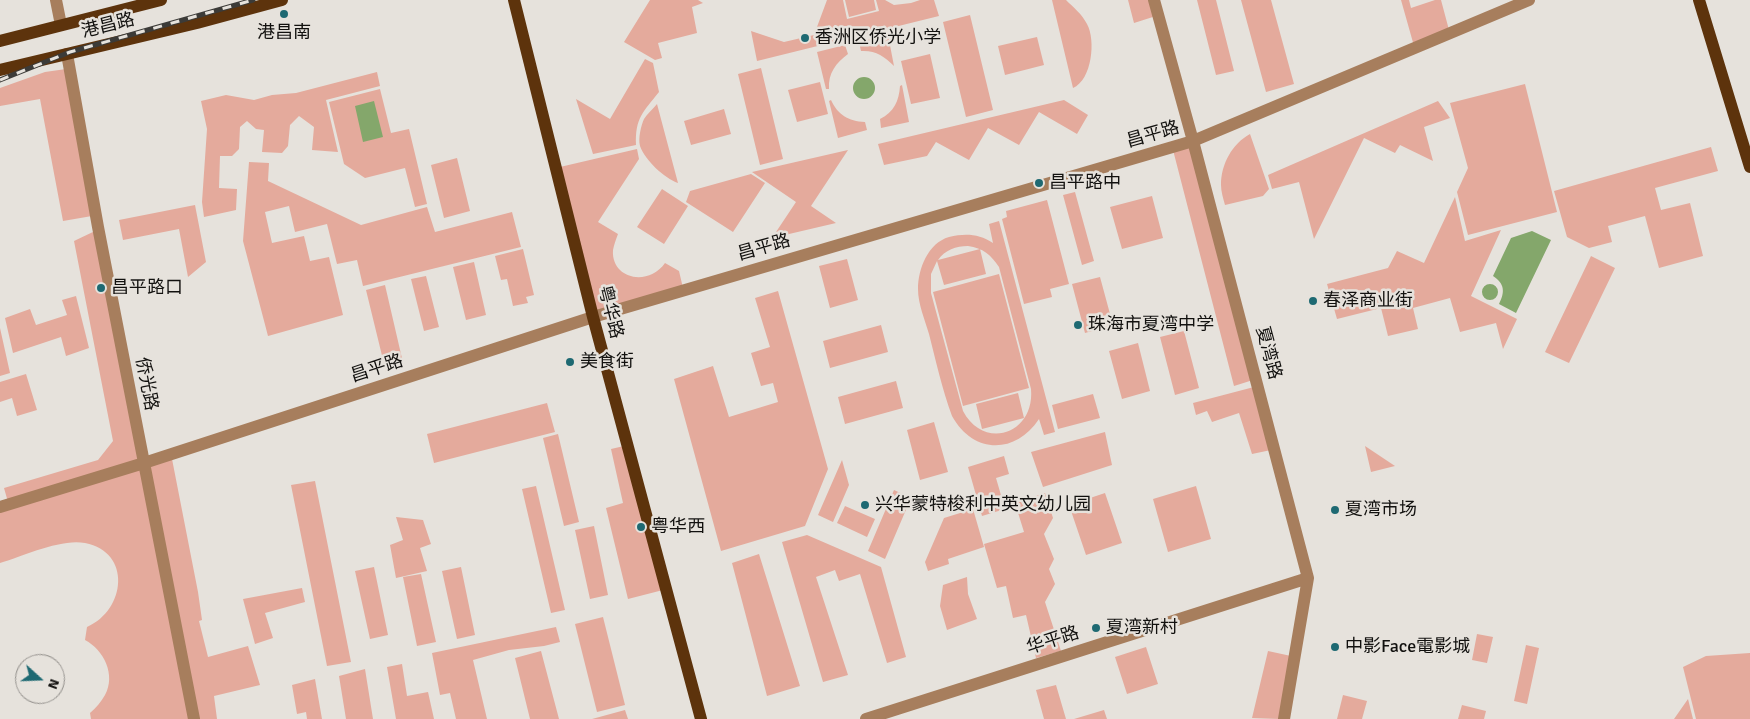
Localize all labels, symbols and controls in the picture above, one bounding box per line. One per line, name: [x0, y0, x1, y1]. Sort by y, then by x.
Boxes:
marker: 港昌南: [278, 8, 290, 20]
street label: 港昌路: [79, 9, 137, 43]
place label: 港昌南: [257, 22, 311, 44]
place label: 香洲区侨光小学: [815, 27, 941, 49]
marker: 香洲区侨光小学: [799, 32, 811, 44]
street label: 昌平路: [1124, 117, 1182, 153]
place label: 昌平路中: [1049, 172, 1121, 194]
marker: 昌平路中: [1033, 177, 1045, 189]
street label: 昌平路: [735, 230, 793, 266]
place label: 昌平路口: [111, 277, 183, 299]
marker: 昌平路口: [95, 282, 107, 294]
street label: 粤华路: [593, 283, 627, 341]
place label: 春泽商业街: [1323, 290, 1413, 312]
marker: 春泽商业街: [1307, 295, 1319, 307]
place label: 珠海市夏湾中学: [1088, 314, 1214, 336]
marker: 珠海市夏湾中学: [1072, 319, 1084, 331]
street label: 夏湾路: [1251, 324, 1285, 382]
street label: 昌平路: [348, 350, 406, 388]
place label: 美食街: [580, 351, 634, 373]
street label: 侨光路: [130, 355, 162, 413]
marker: 美食街: [564, 356, 576, 368]
place label: 兴华蒙特梭利中英文幼儿园: [875, 494, 1091, 516]
marker: 兴华蒙特梭利中英文幼儿园: [859, 499, 871, 511]
place label: 夏湾市场: [1345, 499, 1417, 521]
marker: 夏湾市场: [1329, 504, 1341, 516]
place label: 粤华西: [651, 516, 705, 538]
marker: 粤华西: [635, 521, 647, 533]
place label: 夏湾新村: [1106, 617, 1178, 639]
street label: 华平路: [1024, 622, 1082, 660]
marker: 夏湾新村: [1090, 622, 1102, 634]
place label: 中影Face電影城: [1345, 636, 1470, 658]
marker: 中影Face電影城: [1329, 641, 1341, 653]
north arrow: [15, 654, 65, 704]
text: N: [44, 676, 63, 691]

